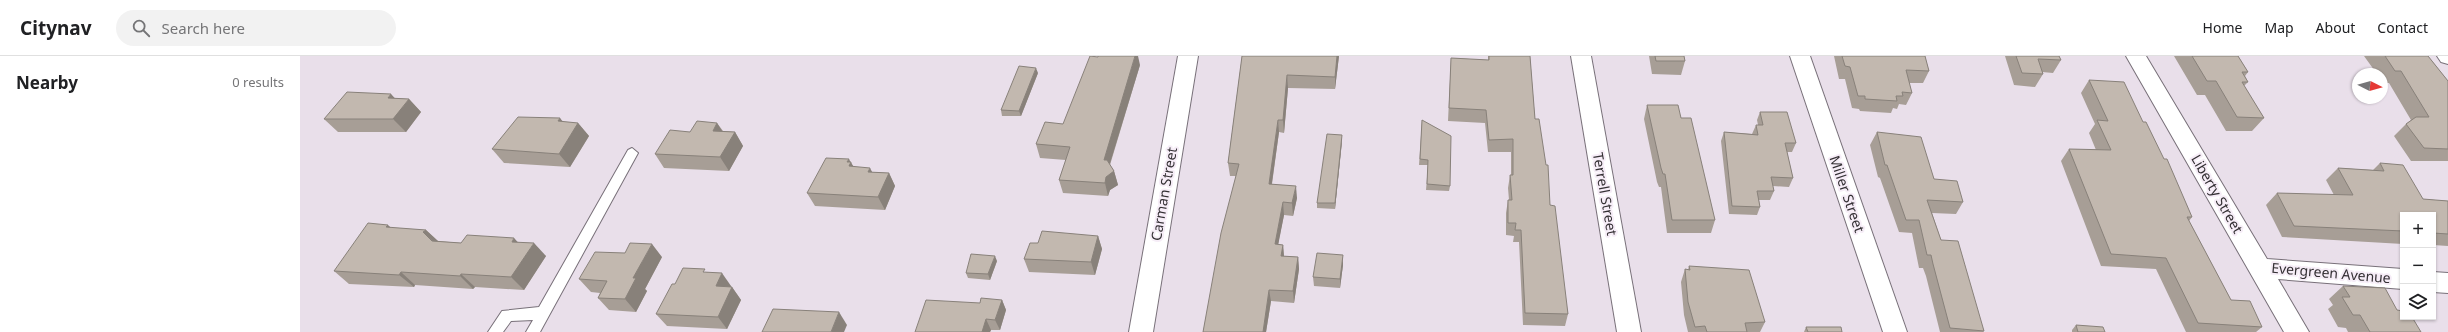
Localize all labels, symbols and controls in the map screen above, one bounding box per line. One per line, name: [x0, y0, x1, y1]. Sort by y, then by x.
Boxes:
search box: [116, 10, 396, 46]
text: Citynav: [20, 15, 92, 41]
icon: search: [130, 17, 152, 39]
text: Search here: [162, 18, 245, 38]
text: Home: [2203, 18, 2242, 37]
text: Map: [2264, 18, 2294, 37]
text: About: [2316, 18, 2355, 37]
text: Contact: [2377, 18, 2428, 37]
north arrow: [2352, 68, 2388, 104]
text: Nearby: [16, 71, 78, 94]
text: 0 results: [232, 73, 284, 91]
street label: Carman Street: [1146, 146, 1181, 242]
street label: Terrell Street: [1589, 151, 1622, 237]
street label: Liberty Street: [2187, 151, 2248, 237]
street label: Miller Street: [1825, 153, 1869, 235]
map controls: [2400, 212, 2436, 320]
button: +: [2400, 212, 2436, 248]
button: −: [2400, 248, 2436, 284]
street label: Evergreen Avenue: [2271, 258, 2392, 287]
button: layers: [2400, 284, 2436, 320]

